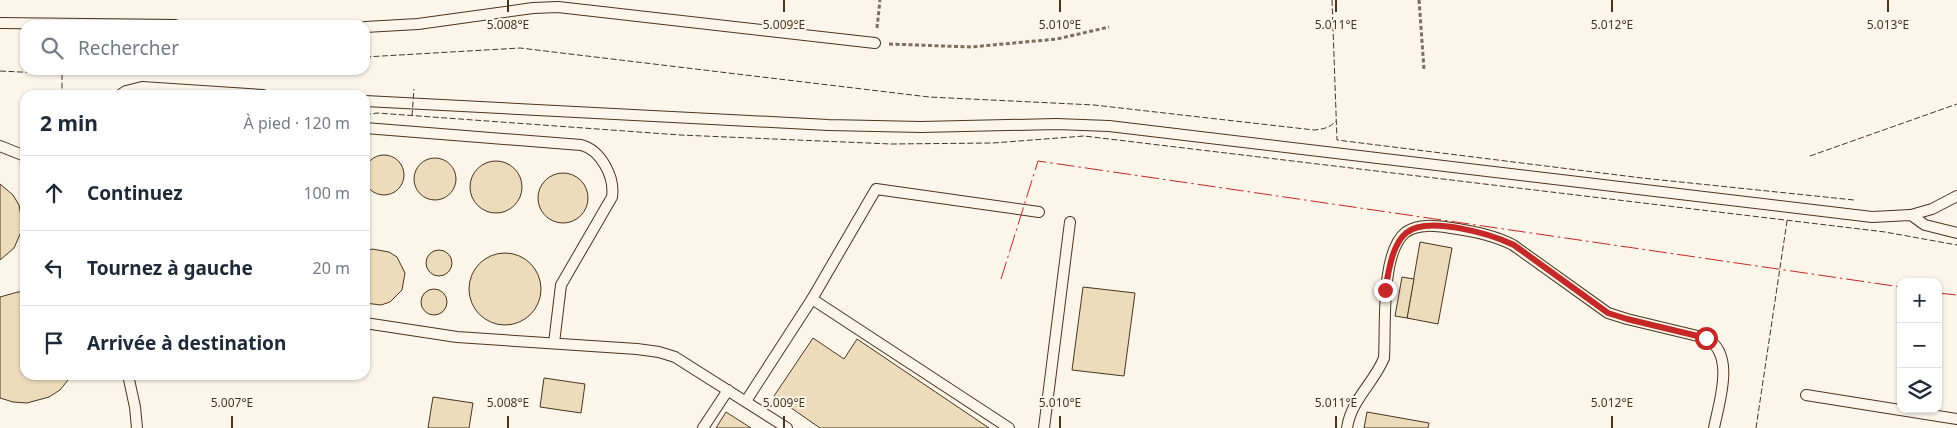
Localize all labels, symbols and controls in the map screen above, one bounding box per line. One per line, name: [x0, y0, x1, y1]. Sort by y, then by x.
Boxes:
text: 5.008°E: [487, 16, 529, 33]
text: 5.009°E: [763, 16, 805, 33]
text: 5.010°E: [1039, 16, 1081, 33]
text: 5.011°E: [1315, 16, 1357, 33]
text: 5.012°E: [1591, 16, 1633, 33]
text: 5.013°E: [1867, 16, 1909, 33]
search box: [20, 20, 370, 75]
icon: search: [38, 34, 66, 62]
text: Rechercher: [78, 35, 179, 61]
text: 2 min: [40, 109, 98, 137]
text: À pied · 120 m: [244, 112, 350, 134]
icon: ahead: [40, 179, 68, 207]
text: Continuez: [87, 180, 183, 206]
text: 100 m: [303, 182, 350, 204]
icon: left: [40, 254, 68, 282]
text: Tournez à gauche: [87, 255, 253, 281]
text: 20 m: [313, 257, 350, 279]
map controls: [1897, 278, 1942, 413]
button: +: [1897, 278, 1942, 323]
route end: [1374, 279, 1397, 302]
button: −: [1897, 323, 1942, 368]
route start: [1695, 327, 1718, 350]
icon: arrive: [40, 329, 68, 357]
text: Arrivée à destination: [87, 330, 286, 356]
button: layers: [1897, 368, 1942, 413]
text: 5.007°E: [211, 394, 253, 411]
text: 5.008°E: [487, 394, 529, 411]
text: 5.009°E: [763, 394, 805, 411]
text: 5.010°E: [1039, 394, 1081, 411]
text: 5.011°E: [1315, 394, 1357, 411]
text: 5.012°E: [1591, 394, 1633, 411]

